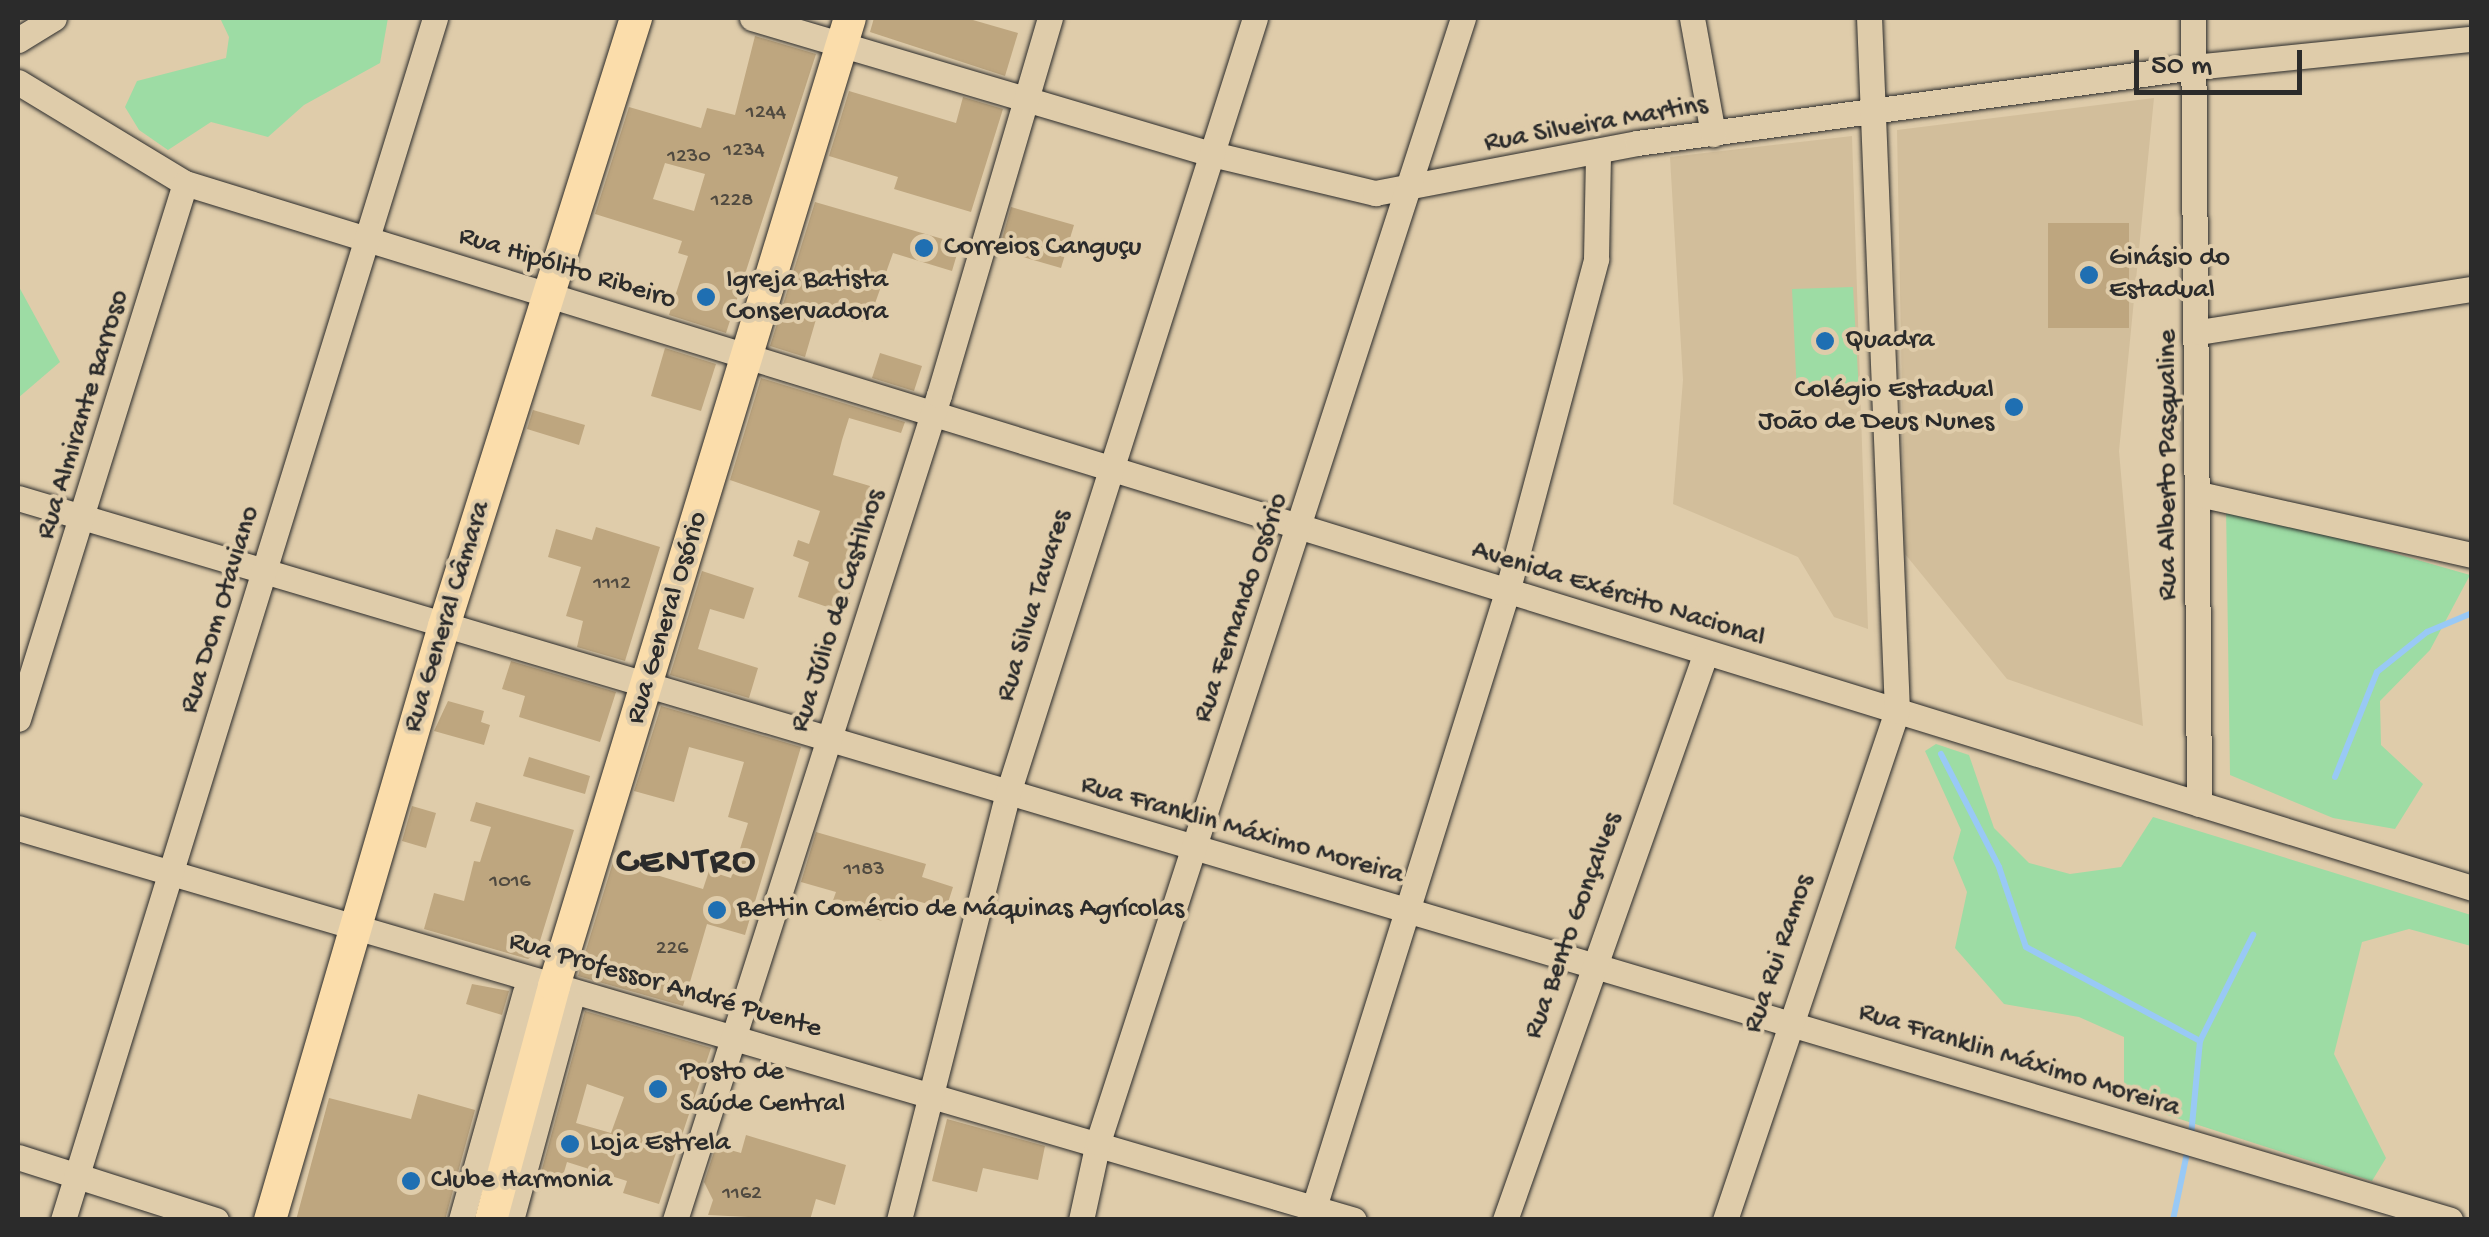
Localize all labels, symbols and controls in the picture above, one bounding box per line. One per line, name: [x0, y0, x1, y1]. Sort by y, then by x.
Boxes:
scale bar: [2139, 30, 2306, 92]
text: 50 m: [2151, 50, 2212, 85]
street label: Rua Silveira Martins: [1482, 89, 1710, 161]
house number: 1244: [746, 101, 786, 127]
house number: 1234: [723, 139, 765, 165]
house number: 1230: [667, 145, 711, 171]
house number: 1228: [711, 189, 753, 215]
street label: Rua Hipólito Ribeiro: [454, 220, 680, 318]
place label: Correios Canguçu: [944, 231, 1141, 265]
marker: Correios Canguçu: [913, 237, 935, 259]
place label: Ginásio do Estadual: [2109, 242, 2230, 308]
place label: Igreja Batista Conservadora: [726, 264, 888, 330]
marker: Ginásio do Estadual: [2078, 264, 2100, 286]
street label: Rua Almirante Barroso: [30, 286, 138, 544]
marker: Igreja Batista Conservadora: [695, 286, 717, 308]
place label: Quadra: [1845, 324, 1934, 358]
street label: Rua Alberto Pasqualine: [2152, 329, 2186, 601]
marker: Quadra: [1814, 330, 1836, 352]
place label: Colégio Estadual João de Deus Nunes: [1758, 374, 1994, 440]
marker: Colégio Estadual João de Deus Nunes: [2003, 396, 2025, 418]
street label: Rua Júlio de Castilhos: [784, 485, 894, 737]
street label: Rua Fernando Osório: [1187, 489, 1297, 727]
street label: Rua General Câmara: [397, 497, 499, 737]
street label: Rua Dom Otaviano: [174, 502, 268, 718]
street label: Rua Silva Tavares: [990, 506, 1080, 706]
street label: Rua General Osório: [620, 508, 716, 728]
street label: Avenida Exército Nacional: [1467, 534, 1769, 656]
house number: 1112: [593, 572, 631, 598]
street label: Rua Franklin Máximo Moreira: [1077, 769, 1407, 893]
street label: Rua Bento Gonçalves: [1517, 808, 1631, 1044]
district label: CENTRO: [616, 841, 758, 887]
house number: 1183: [843, 858, 885, 884]
house number: 1016: [489, 870, 531, 896]
street label: Rua Rui Ramos: [1737, 870, 1823, 1038]
place label: Bettin Comércio de Máquinas Agrícolas: [737, 893, 1184, 927]
marker: Bettin Comércio de Máquinas Agrícolas: [706, 899, 728, 921]
street label: Rua Professor André Puente: [505, 925, 825, 1047]
house number: 226: [656, 937, 688, 963]
street label: Rua Franklin Máximo Moreira: [1854, 996, 2184, 1126]
place label: Posto de Saúde Central: [680, 1056, 845, 1122]
marker: Posto de Saúde Central: [645, 1076, 671, 1102]
place label: Loja Estrela: [590, 1127, 730, 1161]
marker: Loja Estrela: [559, 1133, 581, 1155]
place label: Clube Harmonia: [431, 1164, 612, 1198]
marker: Clube Harmonia: [400, 1170, 422, 1192]
house number: 1162: [722, 1182, 762, 1208]

